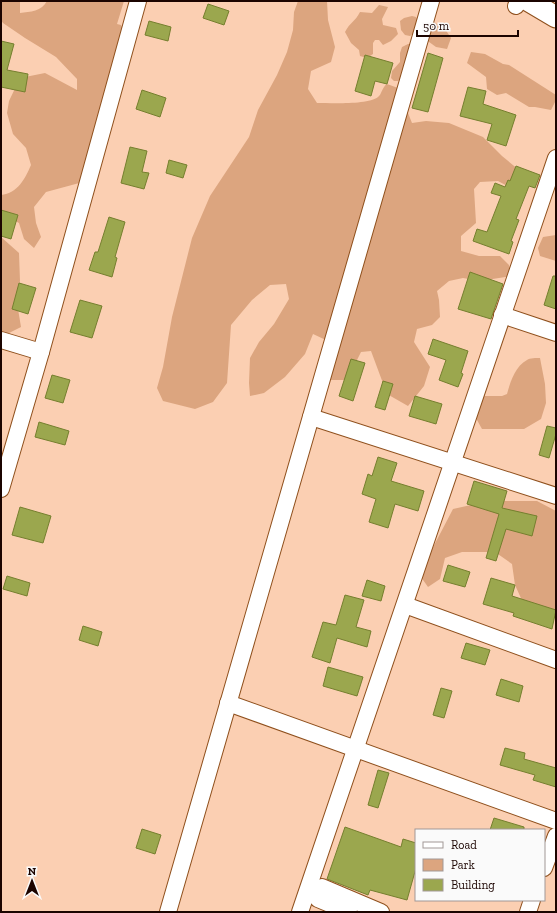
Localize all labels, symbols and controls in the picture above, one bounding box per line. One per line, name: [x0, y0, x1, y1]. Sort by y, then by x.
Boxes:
scale bar: [417, 12, 518, 38]
text: 50 m: [423, 19, 450, 33]
legend: [415, 829, 545, 901]
text: Road: [451, 838, 477, 852]
text: Park: [451, 858, 476, 872]
north arrow: [12, 861, 52, 901]
text: N: [28, 865, 37, 878]
text: Building: [451, 878, 495, 892]

